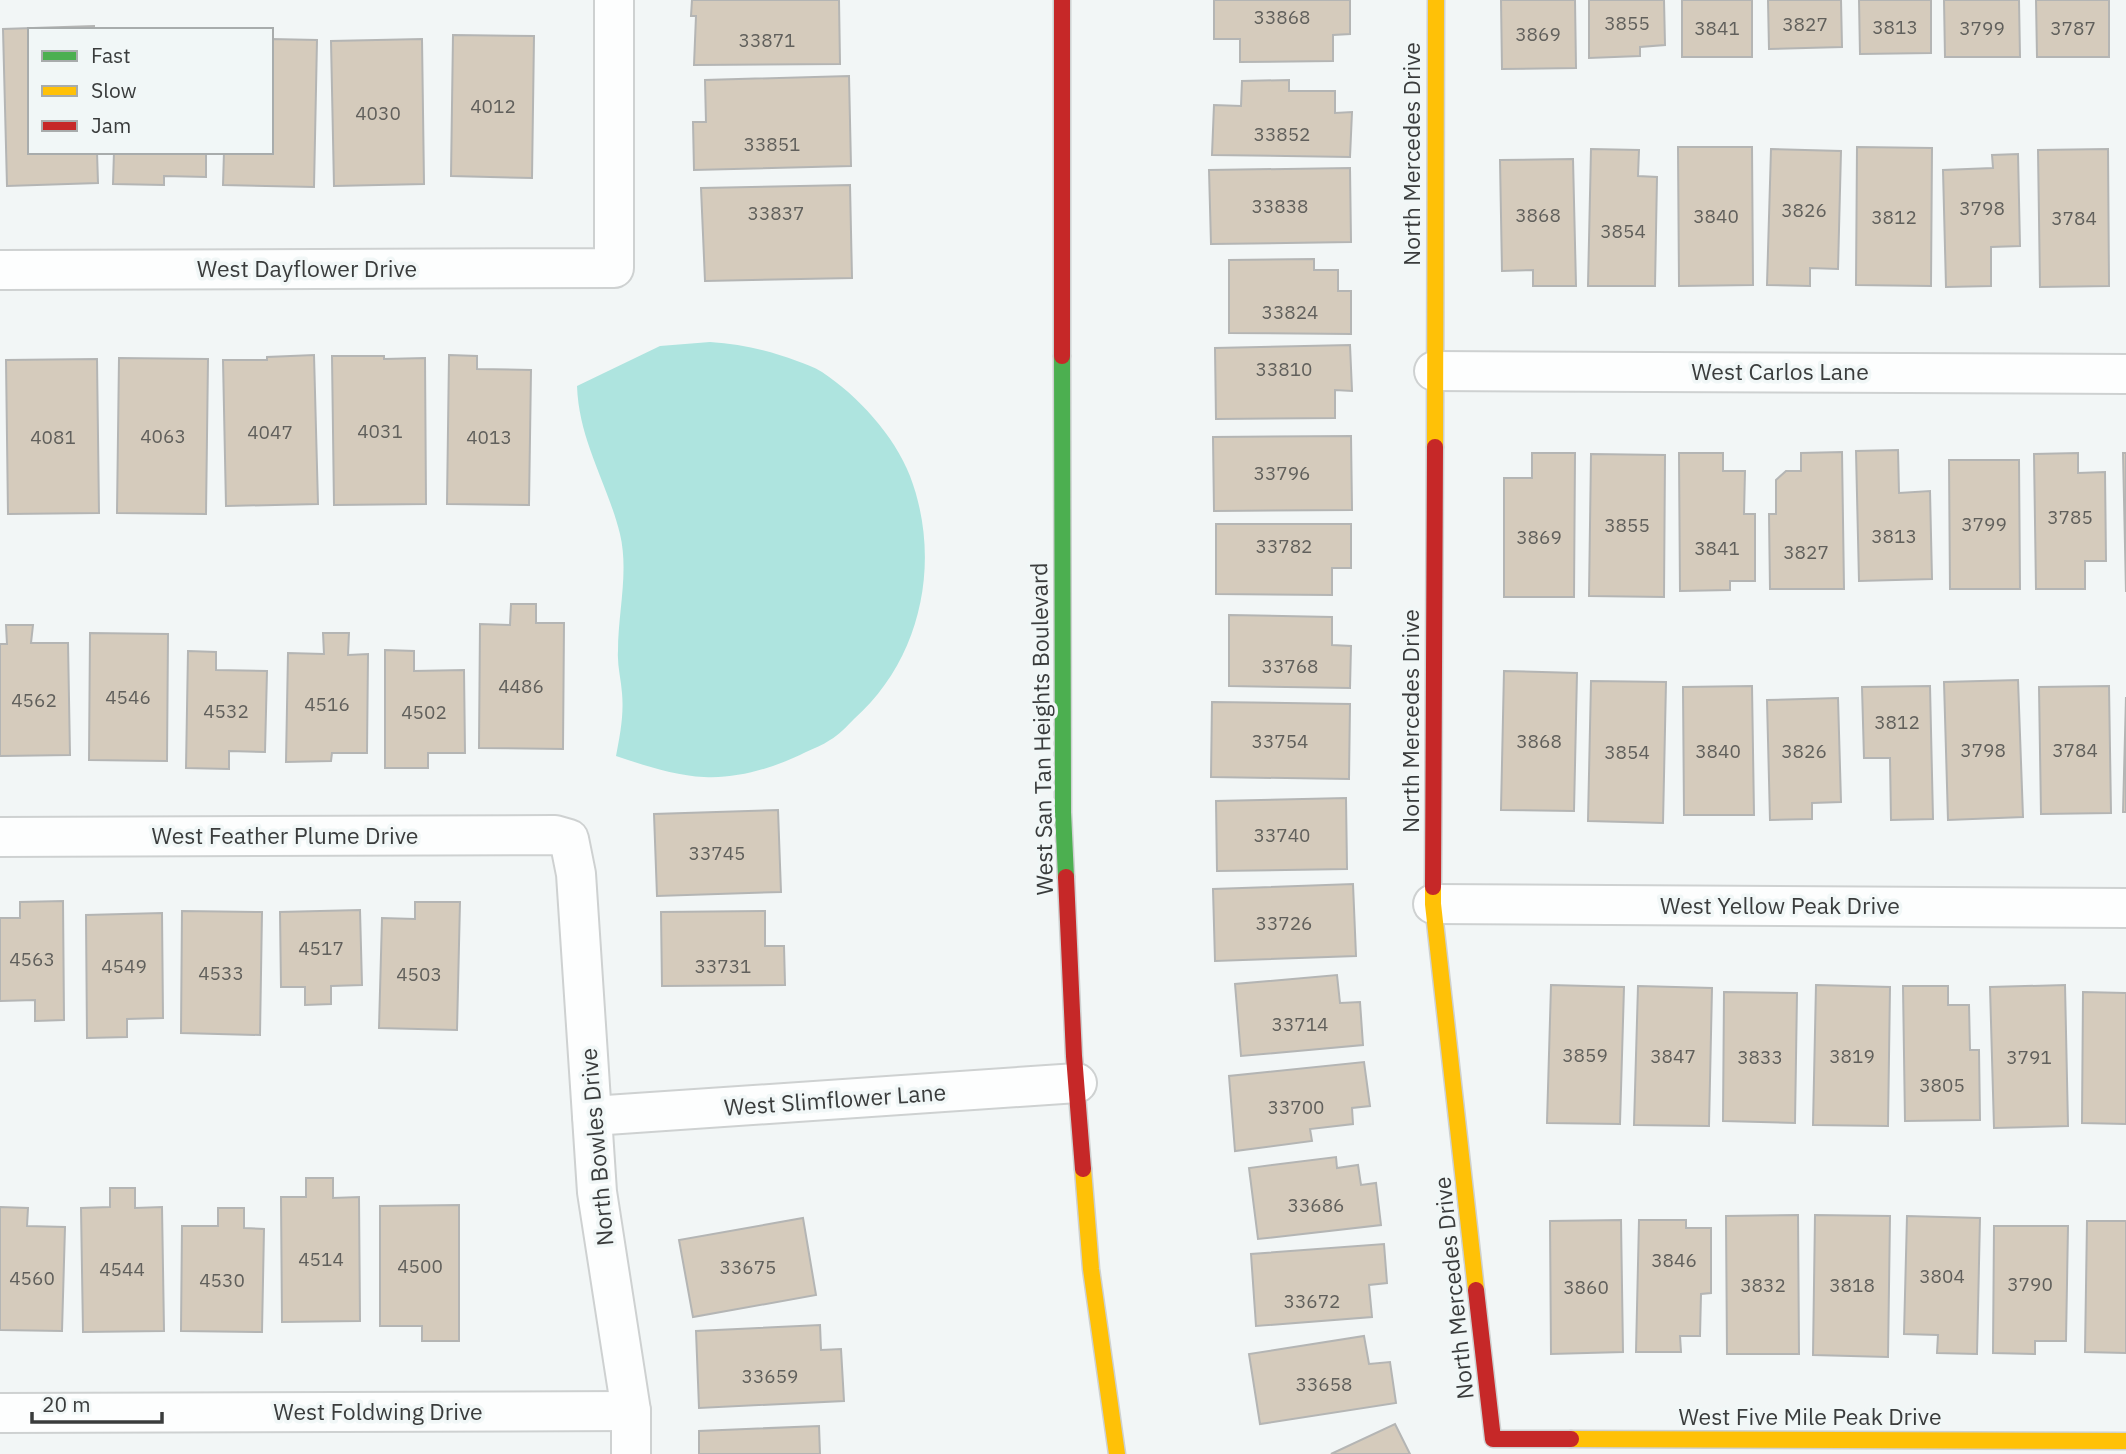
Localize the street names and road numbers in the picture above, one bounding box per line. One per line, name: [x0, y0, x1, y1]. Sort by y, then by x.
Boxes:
street label: North Mercedes Drive: [1396, 42, 1426, 266]
street label: West Dayflower Drive: [197, 253, 417, 283]
street label: West Carlos Lane: [1691, 356, 1869, 386]
street label: West San Tan Heights Boulevard: [1023, 562, 1059, 896]
street label: North Mercedes Drive: [1395, 609, 1425, 833]
street label: West Feather Plume Drive: [152, 820, 418, 850]
street label: West Yellow Peak Drive: [1660, 890, 1900, 920]
street label: North Bowles Drive: [572, 1047, 620, 1247]
street label: West Slimflower Lane: [723, 1076, 947, 1122]
street label: North Mercedes Drive: [1426, 1175, 1480, 1401]
street label: West Foldwing Drive: [273, 1396, 483, 1426]
street label: West Five Mile Peak Drive: [1678, 1401, 1942, 1431]

